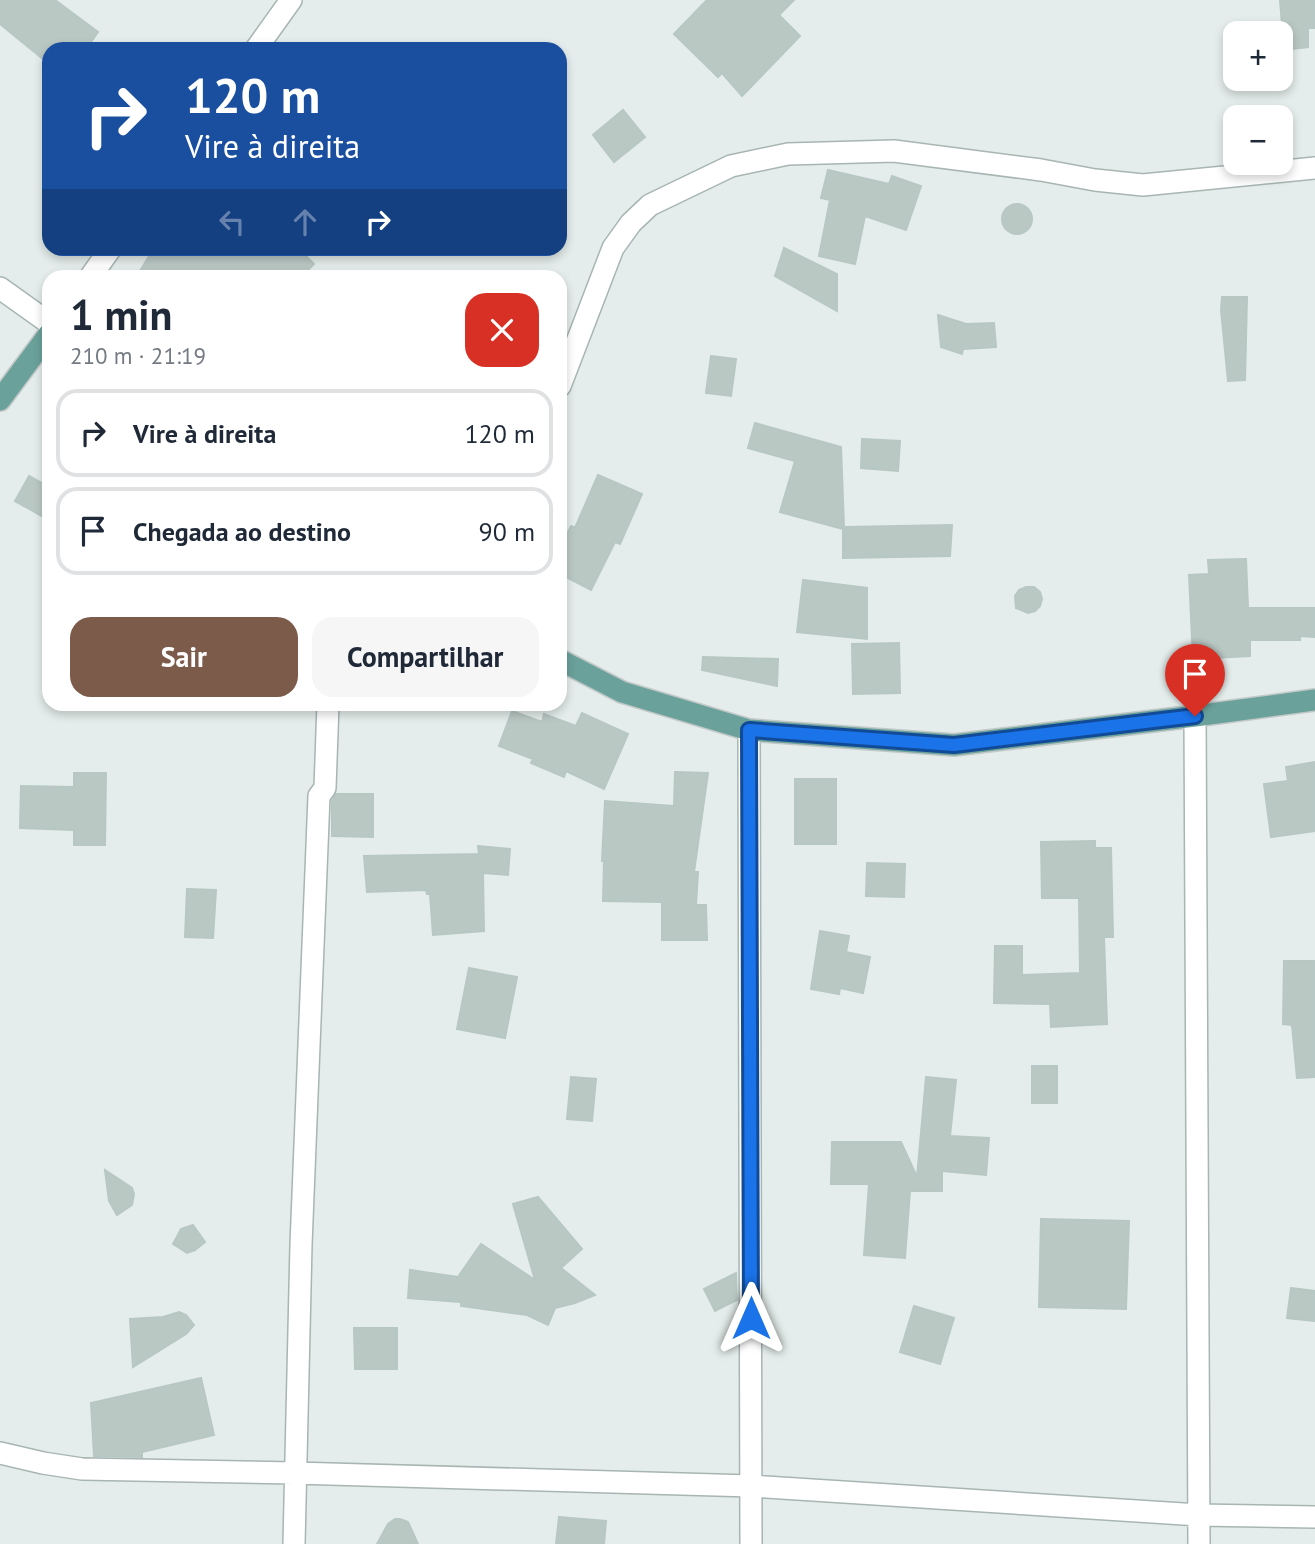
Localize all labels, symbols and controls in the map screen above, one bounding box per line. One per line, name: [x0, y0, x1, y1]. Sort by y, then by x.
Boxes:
map controls: [1223, 21, 1293, 175]
button: +: [1223, 21, 1293, 91]
text: 120 m: [185, 63, 320, 127]
icon: right: [70, 70, 161, 161]
button: −: [1223, 105, 1293, 175]
text: Vire à direita: [185, 125, 360, 167]
icon: left: [213, 203, 251, 241]
icon: ahead: [286, 203, 324, 241]
icon: right: [359, 203, 397, 241]
text: 1 min: [70, 287, 172, 342]
button: close: [465, 293, 539, 367]
text: 210 m · 21:19: [70, 341, 206, 370]
icon: right: [74, 414, 112, 452]
text: Vire à direita: [133, 417, 276, 450]
text: 120 m: [464, 417, 535, 450]
icon: arrive: [74, 512, 112, 550]
text: Chegada ao destino: [133, 515, 351, 548]
text: 90 m: [479, 515, 535, 548]
button: Sair: [70, 617, 298, 697]
button: Compartilhar: [312, 617, 539, 697]
pin: [1165, 644, 1225, 716]
icon: arrive: [1176, 655, 1214, 693]
position arrow: [714, 1281, 788, 1355]

